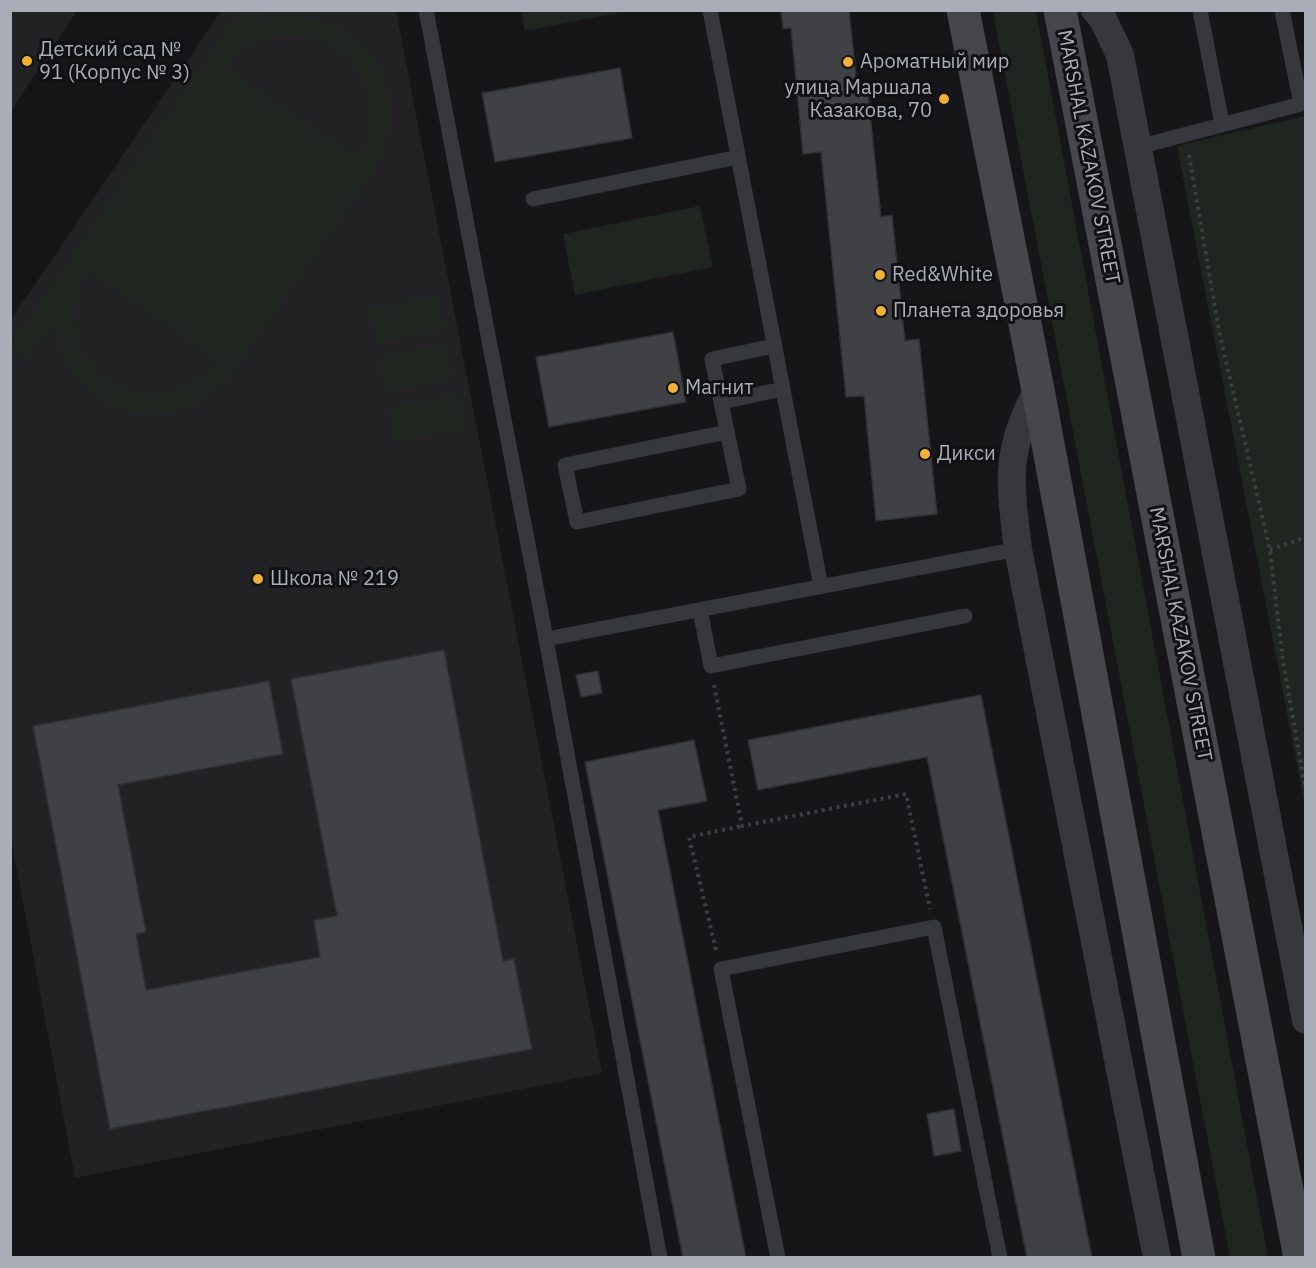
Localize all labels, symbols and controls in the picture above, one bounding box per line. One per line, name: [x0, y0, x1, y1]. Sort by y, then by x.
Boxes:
street label: MARSHAL KAZAKOV STREET: [1052, 28, 1124, 286]
place label: Детский сад № 91 (Корпус № 3): [39, 38, 190, 85]
place label: Ароматный мир: [860, 50, 1009, 74]
marker: Детский сад № 91 (Корпус № 3): [20, 54, 34, 68]
marker: Ароматный мир: [841, 55, 855, 69]
place label: улица Маршала Казакова, 70: [785, 76, 932, 123]
marker: улица Маршала Казакова, 70: [937, 92, 951, 106]
place label: Red&White: [892, 263, 993, 287]
marker: Red&White: [873, 268, 887, 282]
place label: Планета здоровья: [893, 299, 1064, 323]
marker: Планета здоровья: [874, 304, 888, 318]
place label: Магнит: [685, 376, 754, 400]
marker: Магнит: [666, 381, 680, 395]
place label: Дикси: [937, 442, 996, 466]
marker: Дикси: [918, 447, 932, 461]
street label: MARSHAL KAZAKOV STREET: [1144, 505, 1216, 763]
place label: Школа № 219: [270, 567, 399, 591]
marker: Школа № 219: [251, 572, 265, 586]

